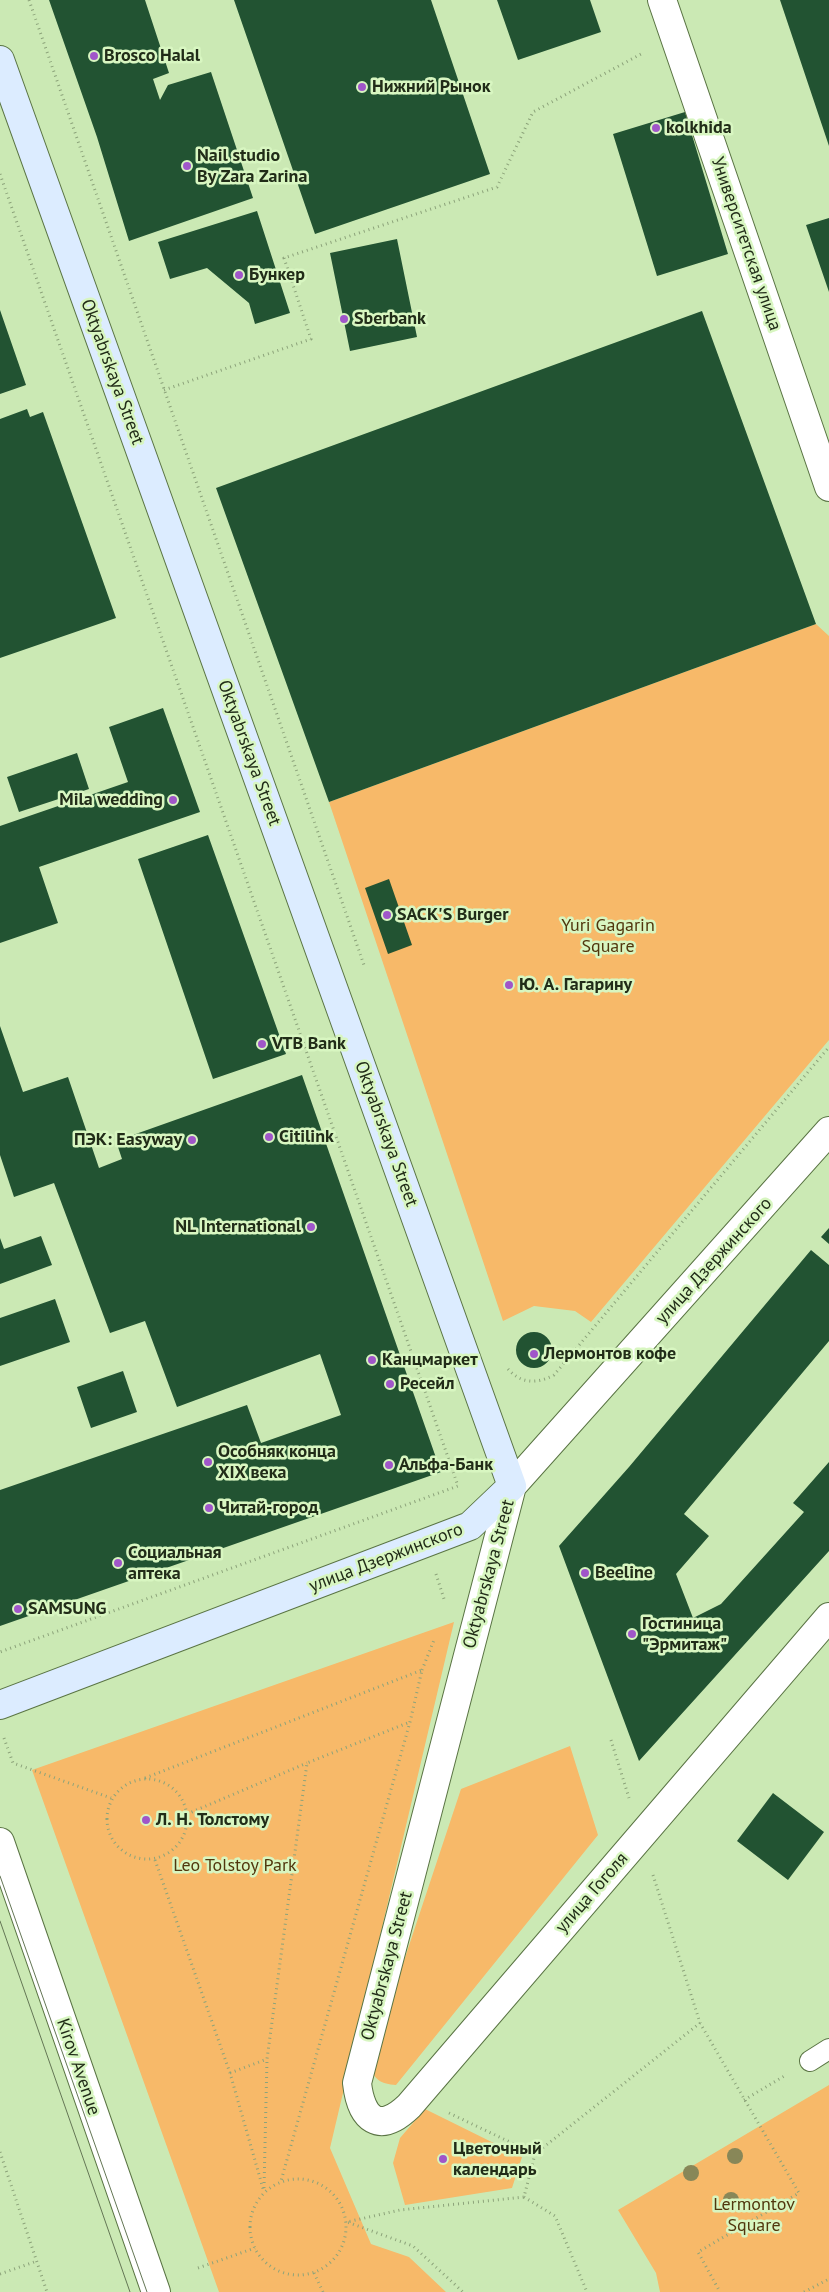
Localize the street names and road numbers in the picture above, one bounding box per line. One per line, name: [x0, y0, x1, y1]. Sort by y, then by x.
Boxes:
street label: Университетская улица: [706, 154, 786, 334]
street label: Oktyabrskaya Street: [76, 296, 148, 448]
street label: Oktyabrskaya Street: [213, 677, 285, 829]
street label: Oktyabrskaya Street: [350, 1058, 422, 1210]
street label: улица Дзержинского: [651, 1193, 777, 1329]
street label: Oktyabrskaya Street: [459, 1497, 519, 1651]
street label: улица Дзержинского: [306, 1519, 466, 1597]
street label: улица Гоголя: [551, 1848, 633, 1938]
street label: Oktyabrskaya Street: [357, 1889, 417, 2043]
street label: Kirov Avenue: [51, 2016, 105, 2118]

